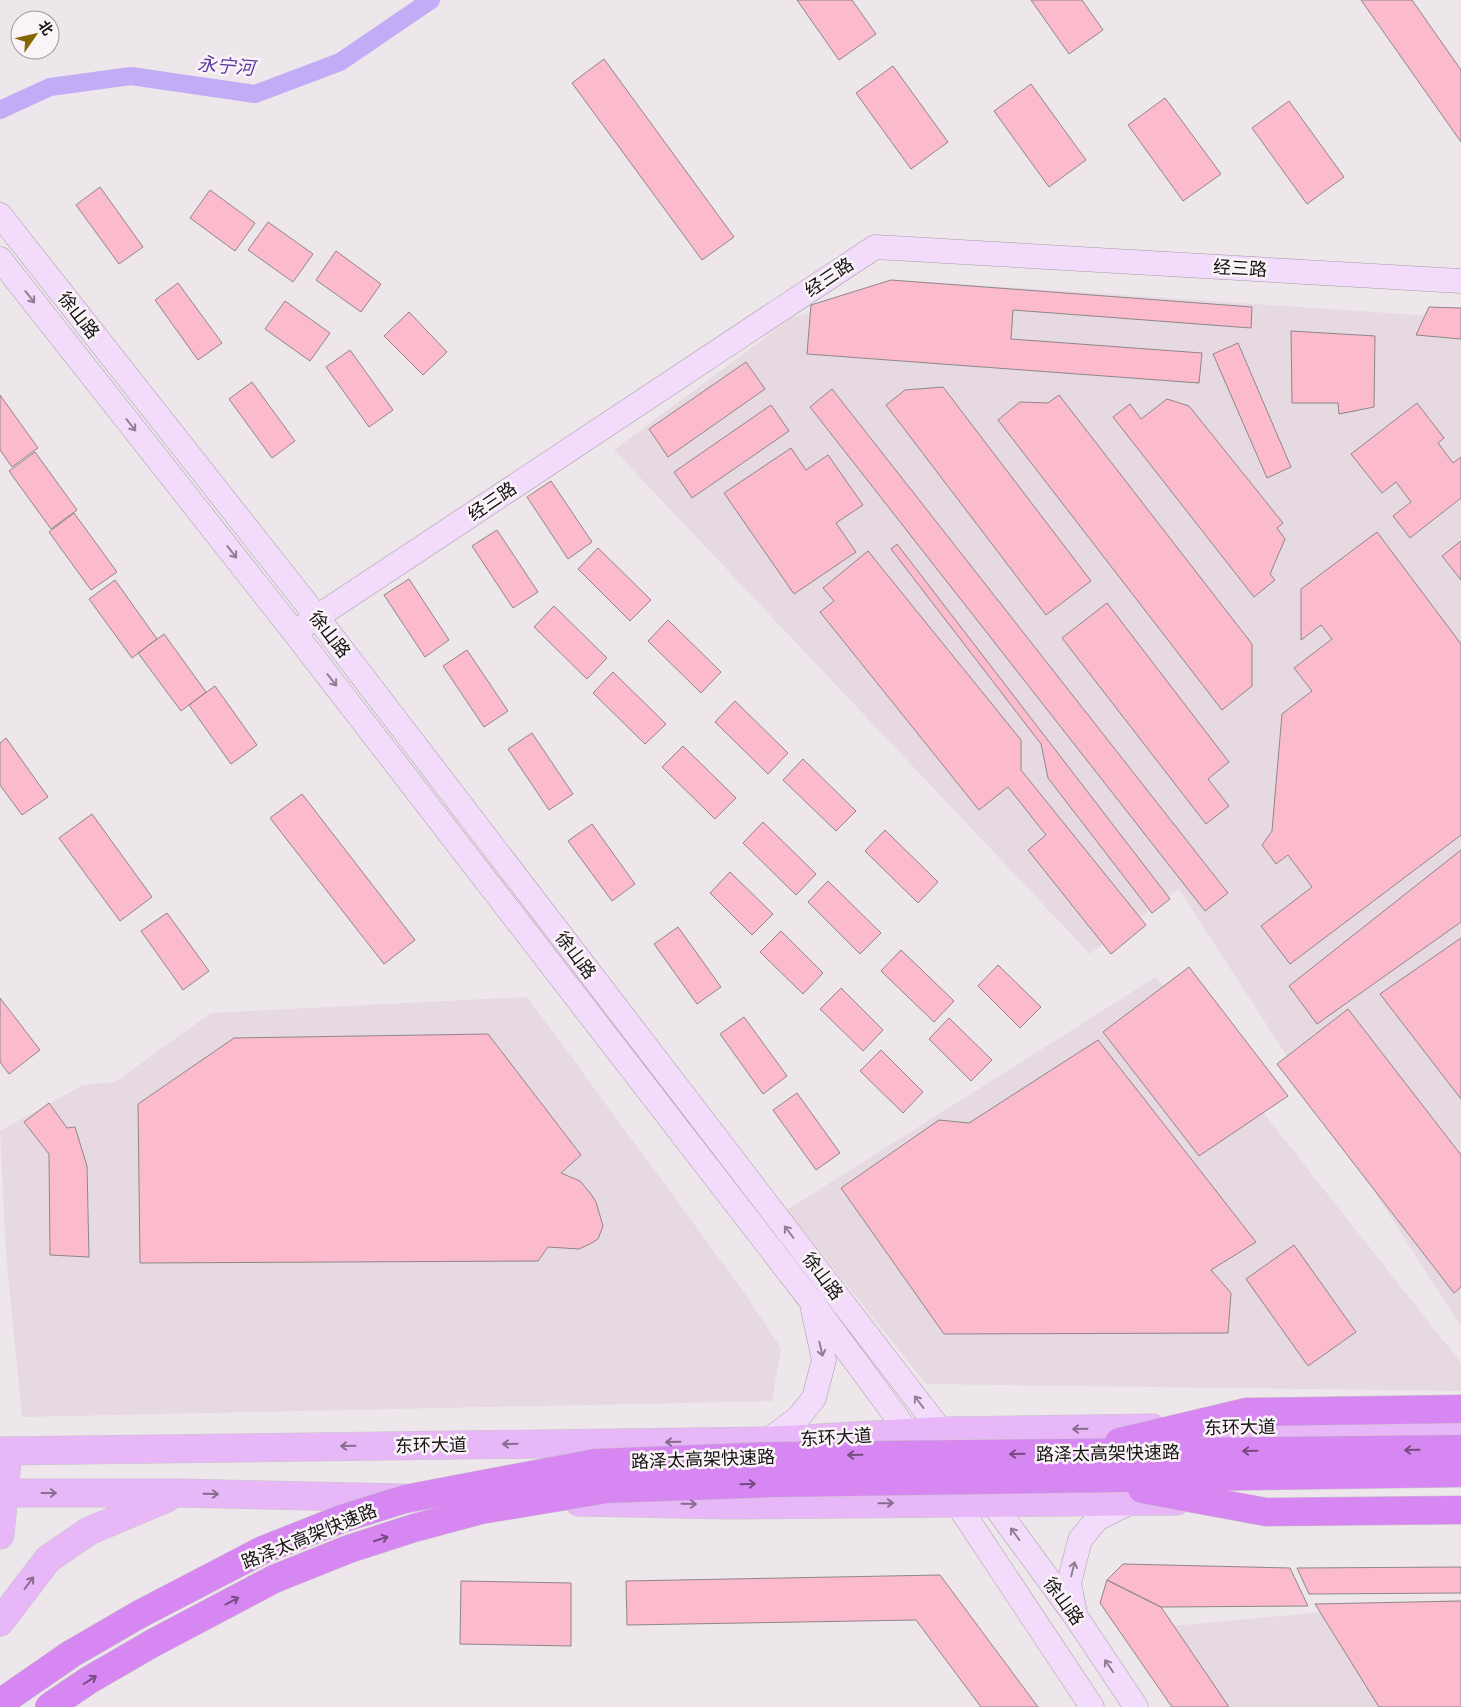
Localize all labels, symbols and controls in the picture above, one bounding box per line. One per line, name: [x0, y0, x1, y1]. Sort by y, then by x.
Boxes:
north arrow: [10, 10, 60, 60]
text: 北: [34, 17, 57, 39]
water label: 永宁河: [197, 51, 259, 81]
street label: 经三路: [800, 252, 858, 302]
street label: 经三路: [1212, 255, 1268, 281]
street label: 徐山路: [53, 287, 105, 343]
one-way arrow: [25, 290, 36, 303]
one-way arrow: [125, 418, 136, 431]
street label: 经三路: [463, 476, 521, 526]
one-way arrow: [226, 545, 237, 558]
street label: 徐山路: [304, 606, 356, 662]
one-way arrow: [326, 673, 337, 686]
street label: 徐山路: [551, 927, 601, 983]
one-way arrow: [783, 1226, 794, 1239]
street label: 徐山路: [798, 1248, 848, 1304]
one-way arrow: [817, 1340, 827, 1356]
one-way arrow: [914, 1396, 925, 1409]
street label: 东环大道: [1204, 1415, 1276, 1439]
street label: 东环大道: [799, 1424, 873, 1450]
one-way arrow: [1072, 1425, 1088, 1434]
street label: 东环大道: [395, 1433, 467, 1457]
one-way arrow: [665, 1437, 681, 1447]
one-way arrow: [502, 1439, 518, 1449]
street label: 路泽太高架快速路: [1036, 1440, 1180, 1466]
one-way arrow: [340, 1441, 356, 1451]
street label: 路泽太高架快速路: [631, 1445, 775, 1473]
one-way arrow: [1405, 1445, 1421, 1455]
one-way arrow: [1242, 1446, 1258, 1456]
one-way arrow: [1010, 1449, 1026, 1459]
one-way arrow: [847, 1451, 863, 1460]
one-way arrow: [740, 1479, 756, 1489]
one-way arrow: [40, 1488, 56, 1498]
one-way arrow: [203, 1489, 219, 1498]
street label: 路泽太高架快速路: [238, 1498, 380, 1574]
one-way arrow: [878, 1498, 894, 1508]
one-way arrow: [680, 1499, 696, 1509]
one-way arrow: [1010, 1527, 1020, 1541]
one-way arrow: [373, 1533, 389, 1543]
one-way arrow: [1069, 1562, 1078, 1578]
street label: 徐山路: [1039, 1572, 1089, 1630]
one-way arrow: [24, 1576, 34, 1590]
one-way arrow: [224, 1596, 239, 1606]
one-way arrow: [1103, 1660, 1113, 1674]
one-way arrow: [82, 1675, 96, 1685]

